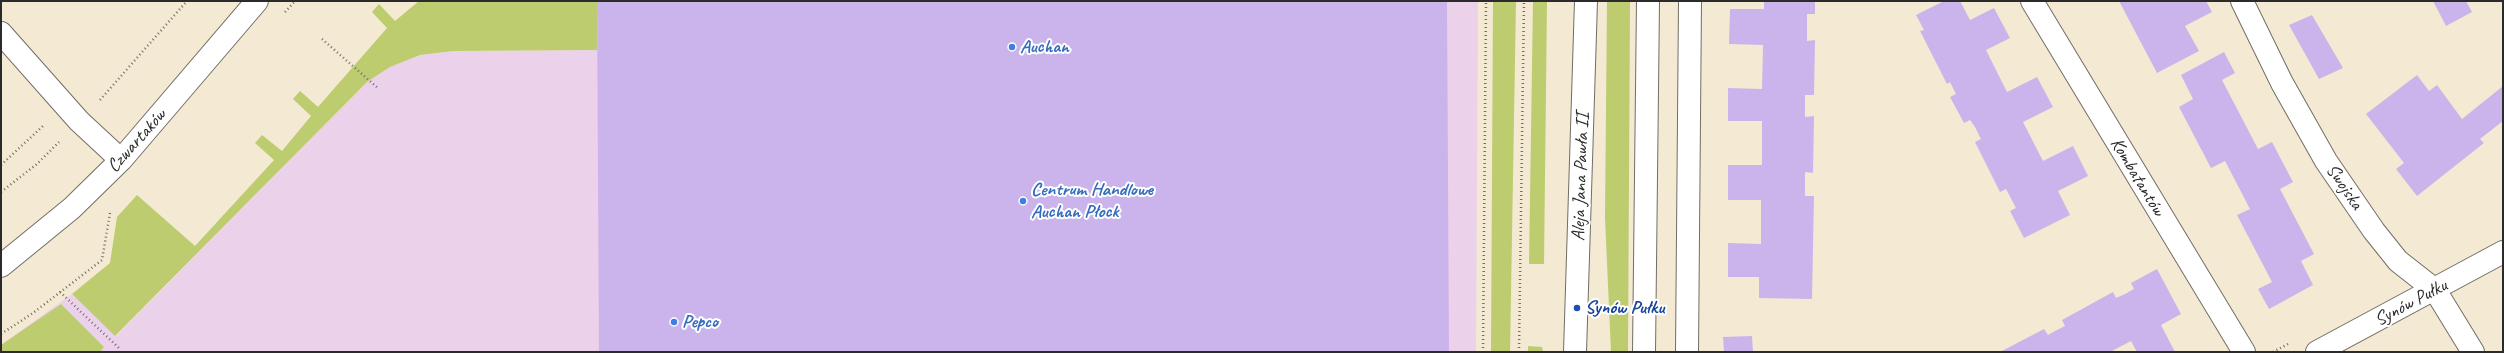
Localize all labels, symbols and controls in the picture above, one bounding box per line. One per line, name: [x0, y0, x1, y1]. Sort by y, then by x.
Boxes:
place label: Auchan: [1020, 36, 1069, 58]
marker: Auchan: [1007, 42, 1017, 52]
street label: Czwartaków: [103, 105, 171, 177]
street label: Aleja Jana Pawła II: [1567, 112, 1595, 242]
street label: Kombatantów: [2105, 134, 2169, 220]
street label: Swojska: [2321, 160, 2367, 214]
place label: Centrum Handlowe Auchan Płock: [1031, 179, 1153, 223]
marker: Centrum Handlowe Auchan Płock: [1018, 196, 1028, 206]
street label: Synów Pułku: [2371, 274, 2451, 332]
place label: Synów Pułku: [1585, 297, 1664, 319]
marker: Synów Pułku: [1572, 303, 1582, 313]
place label: Pepco: [682, 311, 718, 333]
marker: Pepco: [669, 317, 679, 327]

